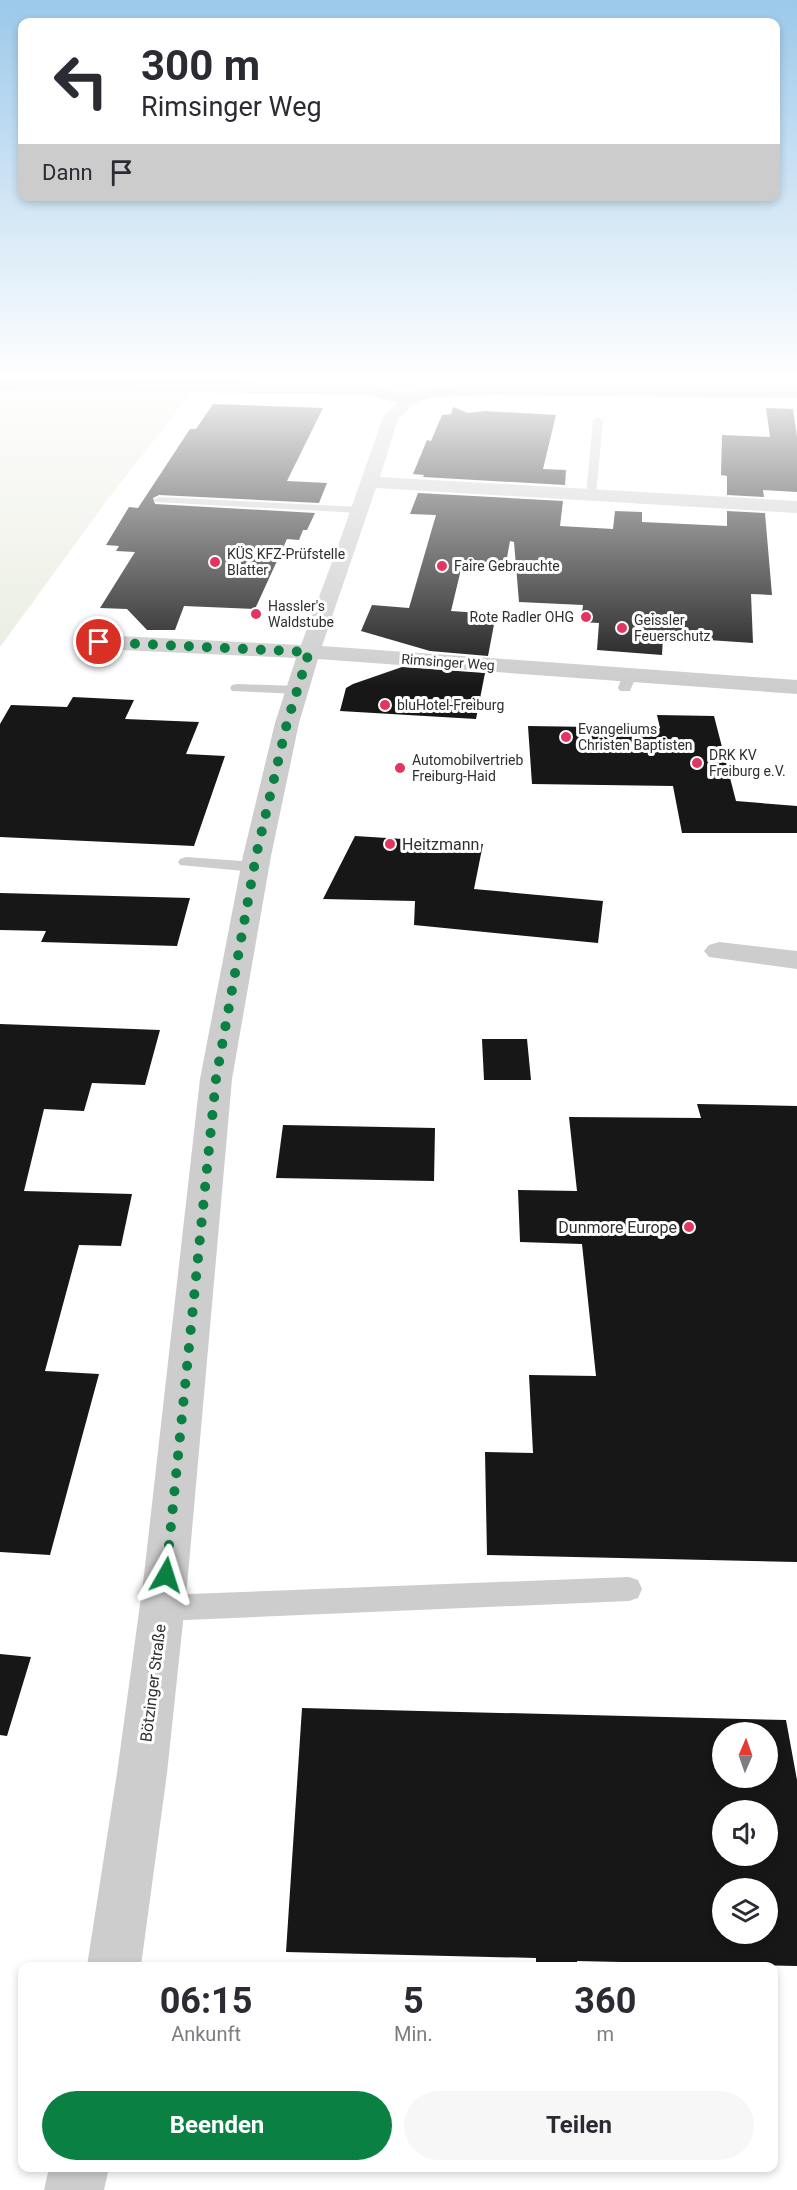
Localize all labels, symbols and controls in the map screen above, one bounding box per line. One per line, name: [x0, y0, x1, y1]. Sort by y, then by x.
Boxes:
text: 300 m: [141, 41, 260, 90]
icon: left: [42, 42, 120, 120]
text: Rimsinger Weg: [141, 91, 322, 123]
icon: arrive: [105, 156, 138, 189]
text: Dann: [42, 160, 93, 185]
place label: KÜS KFZ-Prüfstelle Blatter: [227, 546, 345, 578]
marker: KÜS KFZ-Prüfstelle Blatter: [208, 555, 222, 569]
place label: Faire Gebrauchte: [454, 558, 560, 574]
marker: Faire Gebrauchte: [435, 559, 449, 573]
place label: Hassler's Waldstube: [268, 598, 334, 630]
marker: Hassler's Waldstube: [249, 607, 263, 621]
place label: Rote Radler OHG: [470, 609, 574, 625]
marker: Rote Radler OHG: [579, 610, 593, 624]
place label: Geissler Feuerschutz: [634, 612, 710, 644]
pin: [73, 616, 124, 667]
marker: Geissler Feuerschutz: [615, 621, 629, 635]
icon: arrive: [82, 625, 115, 658]
street label: Rimsinger Weg: [401, 651, 495, 673]
place label: bluHotel-Freiburg: [397, 697, 504, 713]
marker: bluHotel-Freiburg: [378, 698, 392, 712]
place label: Evangeliums Christen Baptisten: [578, 721, 693, 753]
marker: Evangeliums Christen Baptisten: [559, 730, 573, 744]
place label: DRK KV Freiburg e.V.: [709, 747, 786, 779]
place label: Automobilvertrieb Freiburg-Haid: [412, 752, 523, 784]
marker: DRK KV Freiburg e.V.: [690, 756, 704, 770]
marker: Automobilvertrieb Freiburg-Haid: [393, 761, 407, 775]
place label: Heitzmann: [402, 835, 479, 854]
marker: Heitzmann: [383, 837, 397, 851]
place label: Dunmore Europe: [558, 1218, 677, 1237]
marker: Dunmore Europe: [682, 1220, 696, 1234]
position arrow: [134, 1543, 198, 1607]
street label: Bötzinger Straße: [136, 1623, 170, 1743]
north arrow: [712, 1722, 778, 1788]
map controls: [712, 1722, 778, 1944]
button: sound: [712, 1800, 778, 1866]
button: layers: [712, 1878, 778, 1944]
text: 06:15: [160, 1980, 252, 2022]
text: 5: [403, 1980, 424, 2022]
text: 360: [574, 1980, 636, 2022]
text: Ankunft: [171, 2022, 241, 2046]
text: Min.: [394, 2022, 433, 2046]
text: m: [597, 2022, 614, 2046]
button: Beenden: [42, 2091, 392, 2160]
button: Teilen: [404, 2091, 754, 2160]

